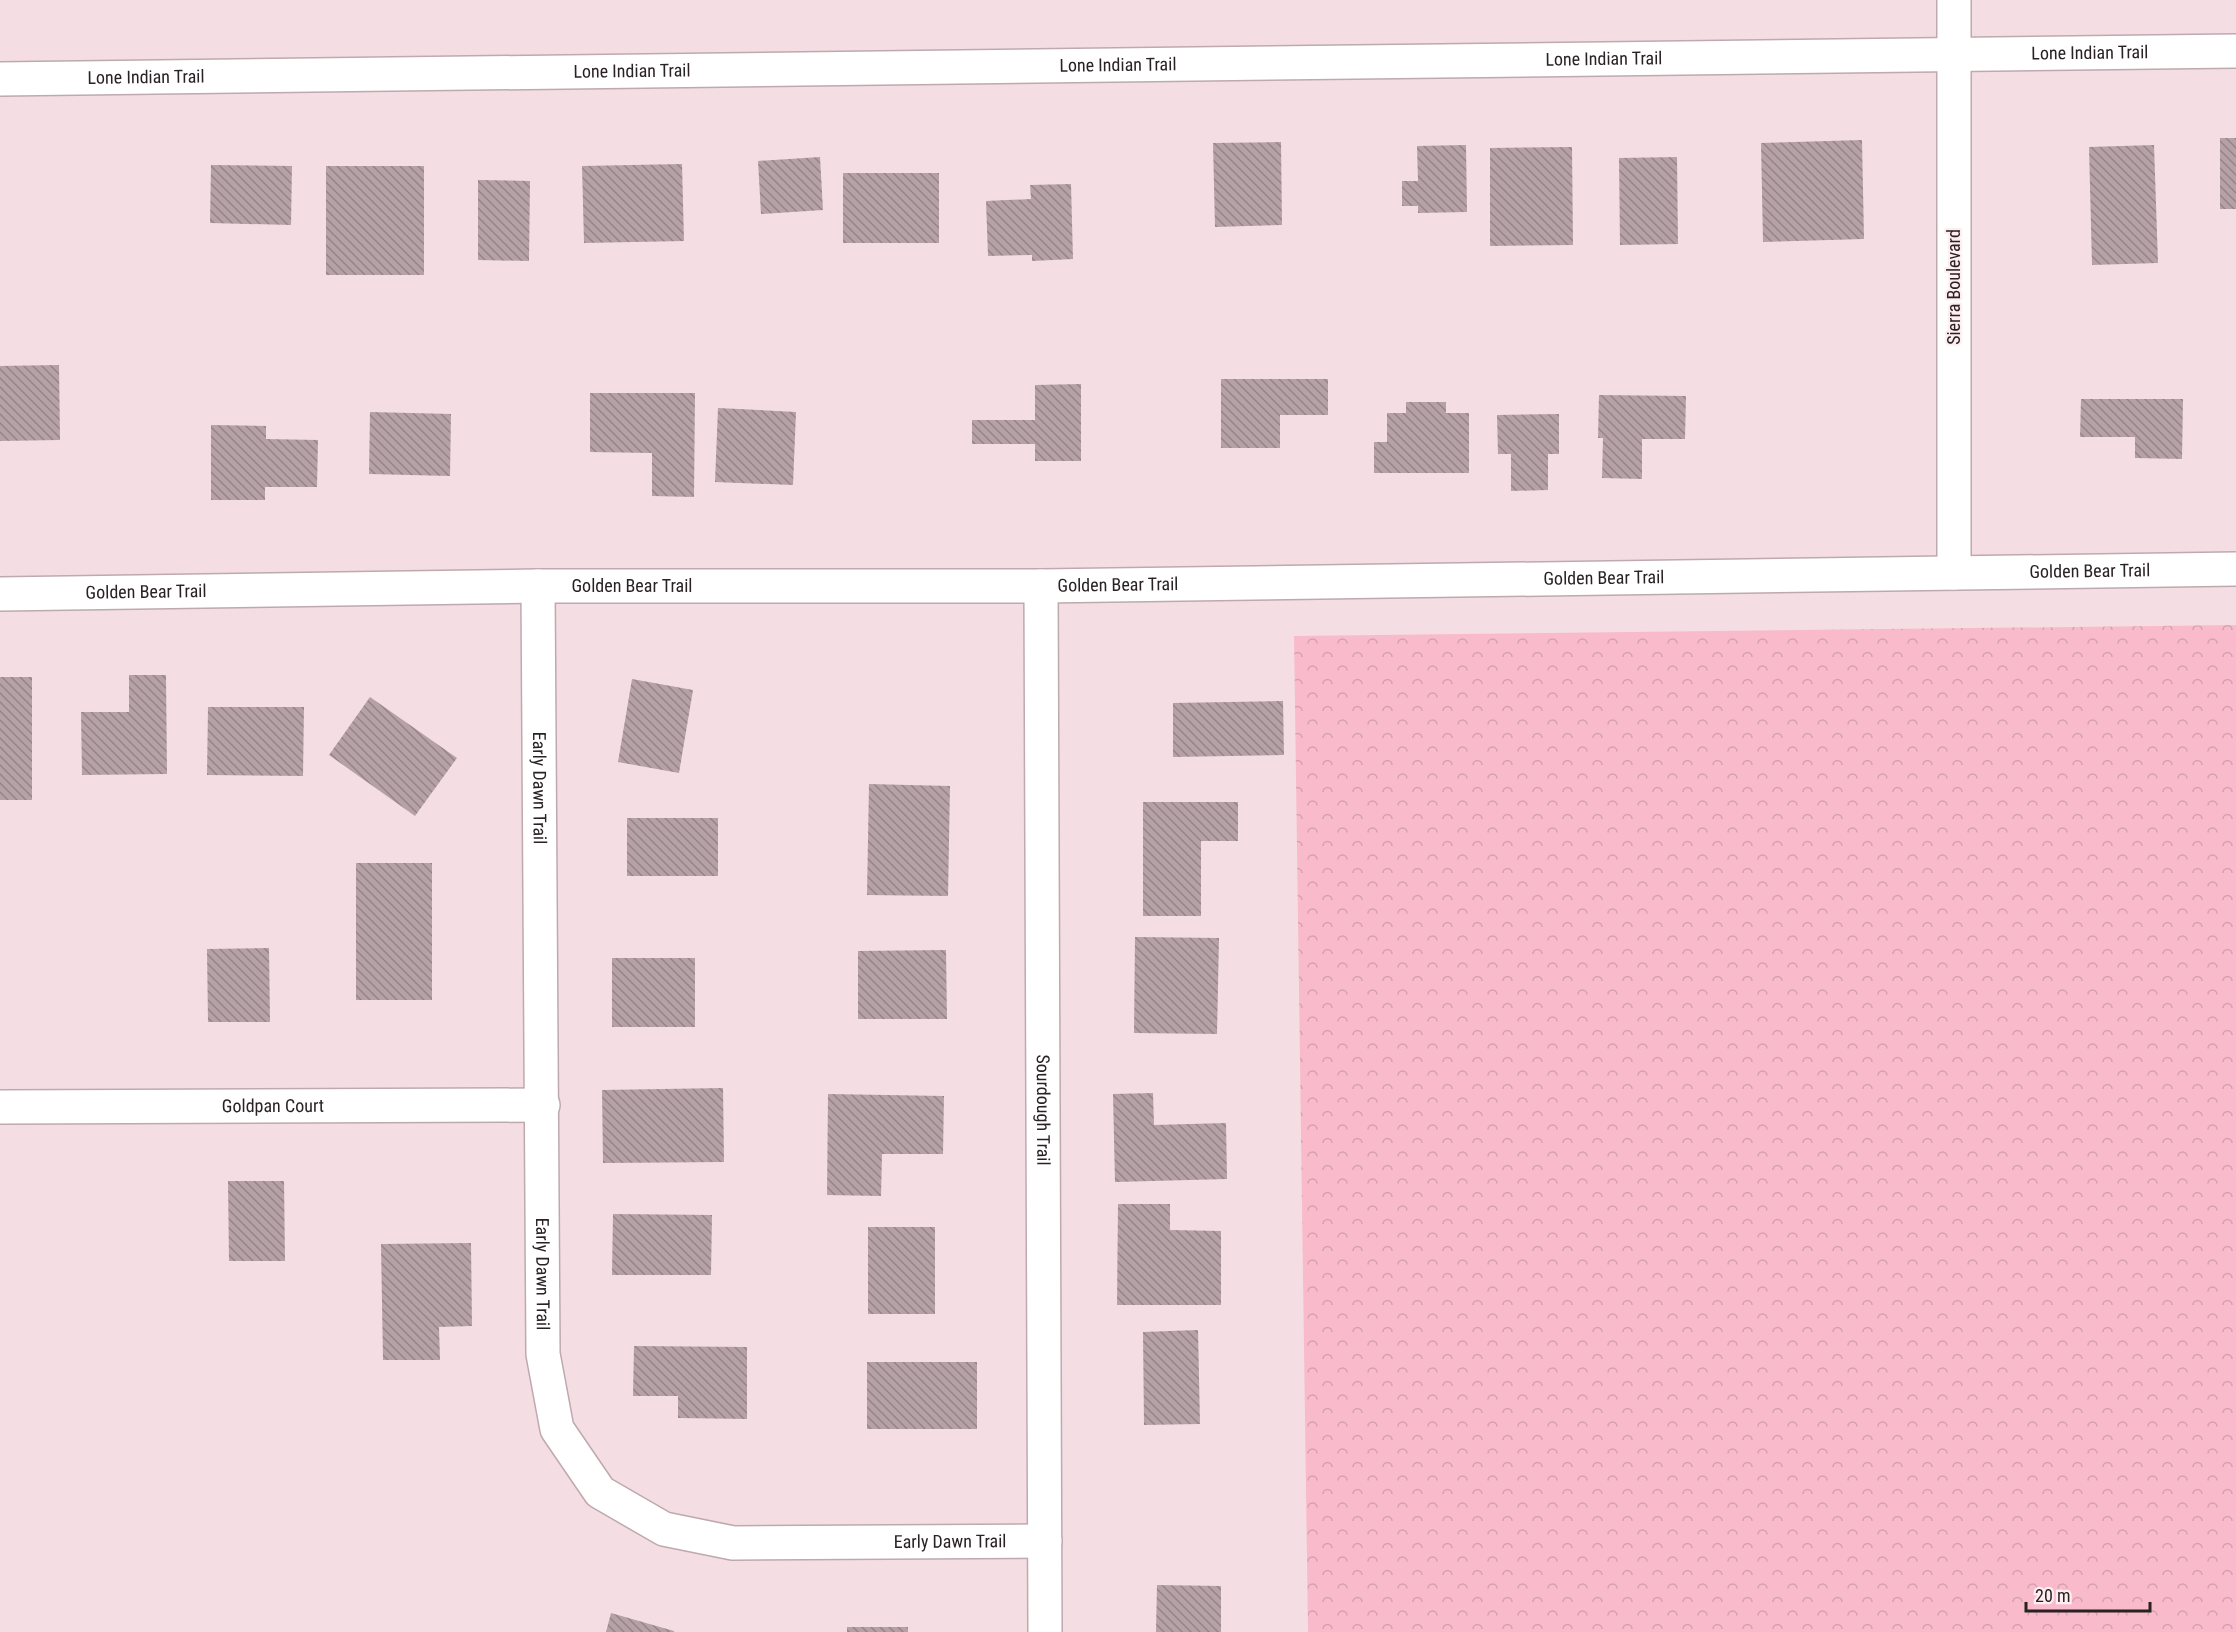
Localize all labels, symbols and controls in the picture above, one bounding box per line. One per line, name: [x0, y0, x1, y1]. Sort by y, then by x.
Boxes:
street label: Lone Indian Trail: [2031, 41, 2149, 64]
street label: Lone Indian Trail: [1545, 47, 1663, 70]
street label: Lone Indian Trail: [1059, 53, 1177, 76]
street label: Lone Indian Trail: [573, 59, 691, 82]
street label: Lone Indian Trail: [87, 65, 205, 88]
street label: Sierra Boulevard: [1943, 229, 1964, 345]
street label: Golden Bear Trail: [2029, 559, 2150, 582]
street label: Golden Bear Trail: [1543, 566, 1665, 589]
street label: Golden Bear Trail: [1057, 573, 1179, 596]
street label: Golden Bear Trail: [571, 575, 692, 596]
street label: Golden Bear Trail: [85, 580, 207, 603]
street label: Early Dawn Trail: [529, 732, 551, 844]
street label: Sourdough Trail: [1033, 1054, 1054, 1166]
street label: Goldpan Court: [222, 1095, 324, 1116]
street label: Early Dawn Trail: [532, 1218, 554, 1330]
street label: Early Dawn Trail: [894, 1530, 1006, 1552]
scale bar: [2026, 1575, 2150, 1613]
text: 20 m: [2035, 1585, 2070, 1606]

